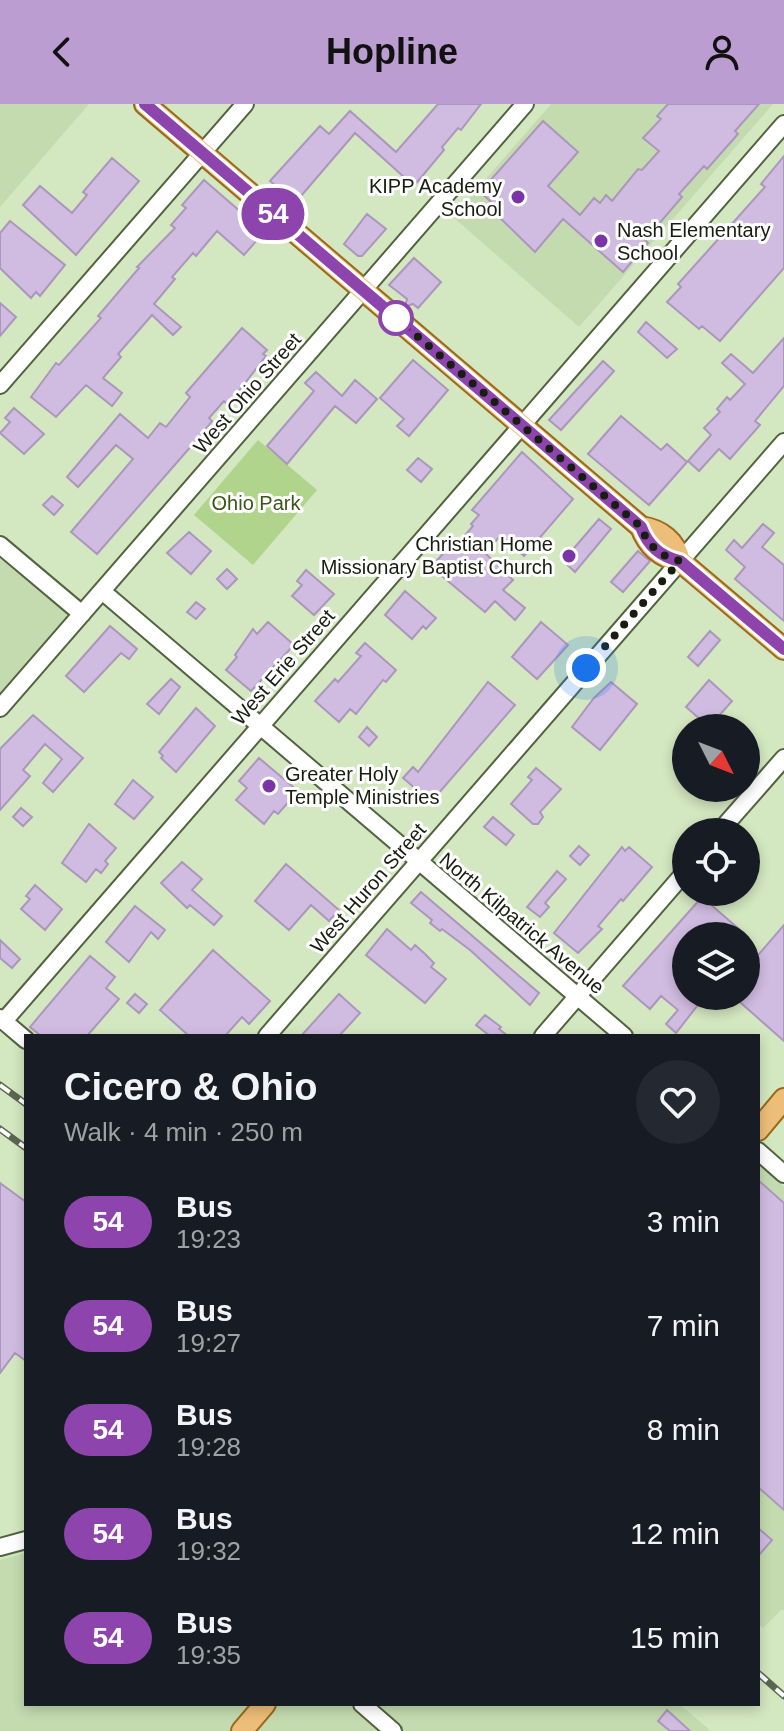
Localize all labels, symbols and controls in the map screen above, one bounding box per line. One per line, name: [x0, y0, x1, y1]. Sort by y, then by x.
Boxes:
icon: back: [40, 30, 84, 74]
icon: person: [700, 30, 744, 74]
text: Hopline: [326, 31, 458, 72]
place label: KIPP Academy School: [369, 175, 502, 220]
line badge: 54: [237, 188, 309, 240]
marker: KIPP Academy School: [509, 188, 527, 206]
text: 54: [257, 198, 289, 229]
place label: Nash Elementary School: [617, 219, 770, 264]
marker: Nash Elementary School: [592, 232, 610, 250]
unlabelled marker: [379, 301, 413, 335]
street label: West Ohio Street: [189, 328, 305, 458]
park label: Ohio Park: [212, 492, 301, 514]
place label: Christian Home Missionary Baptist Church: [321, 533, 553, 578]
marker: Christian Home Missionary Baptist Church: [560, 547, 578, 565]
street label: West Erie Street: [227, 605, 339, 729]
your location: [566, 648, 606, 688]
north arrow: [672, 714, 760, 802]
map controls: [672, 714, 760, 1010]
place label: Greater Holy Temple Ministries: [285, 763, 439, 808]
marker: Greater Holy Temple Ministries: [260, 777, 278, 795]
button: locate: [672, 818, 760, 906]
street label: West Huron Street: [306, 819, 430, 957]
street label: North Kilpatrick Avenue: [435, 848, 609, 998]
button: layers: [672, 922, 760, 1010]
button: heart: [636, 1060, 720, 1144]
text: Cicero & Ohio: [64, 1066, 317, 1108]
text: Walk · 4 min · 250 m: [64, 1117, 303, 1147]
text: Bus: [176, 1190, 233, 1223]
text: 3 min: [647, 1205, 720, 1238]
text: 54: [92, 1206, 124, 1237]
text: 19:23: [176, 1224, 241, 1254]
text: Bus: [176, 1294, 233, 1327]
text: 7 min: [647, 1309, 720, 1342]
text: 54: [92, 1310, 124, 1341]
text: 19:27: [176, 1328, 241, 1358]
text: Bus: [176, 1398, 233, 1431]
text: 8 min: [647, 1413, 720, 1446]
text: 54: [92, 1414, 124, 1445]
text: 19:28: [176, 1432, 241, 1462]
text: Bus: [176, 1502, 233, 1535]
text: 12 min: [630, 1517, 720, 1550]
text: 54: [92, 1518, 124, 1549]
text: 19:32: [176, 1536, 241, 1566]
text: Bus: [176, 1606, 233, 1639]
text: 15 min: [630, 1621, 720, 1654]
text: 54: [92, 1622, 124, 1653]
text: 19:35: [176, 1640, 241, 1670]

